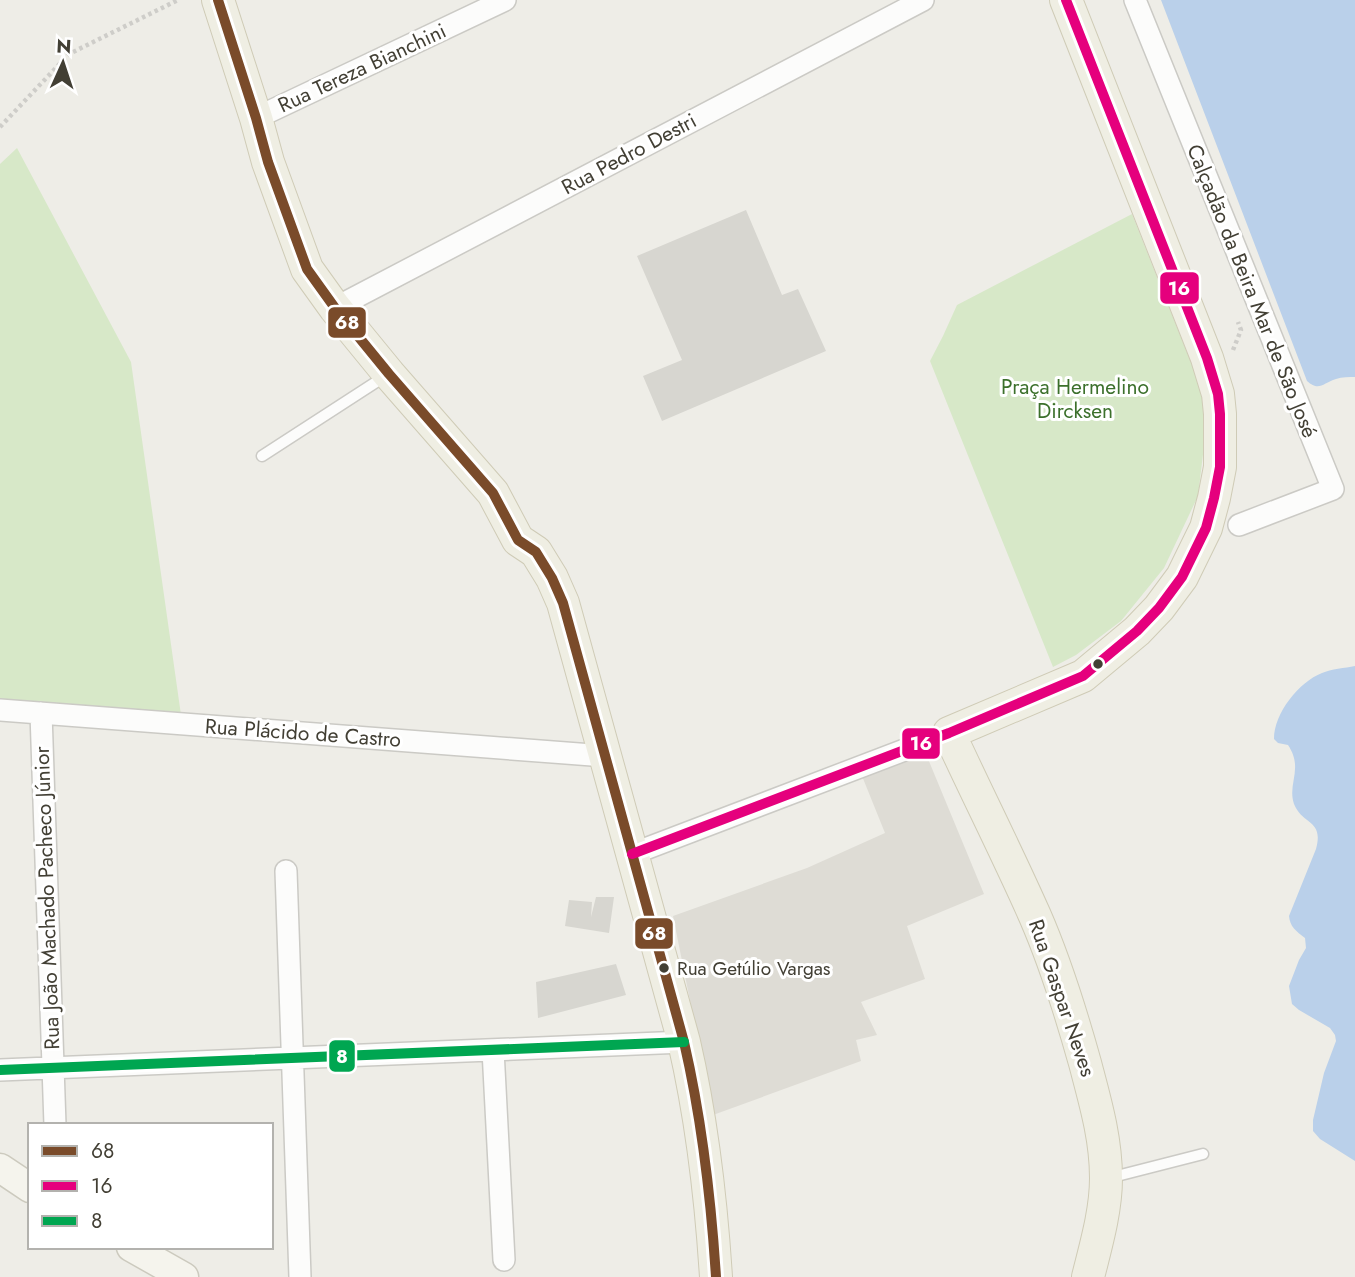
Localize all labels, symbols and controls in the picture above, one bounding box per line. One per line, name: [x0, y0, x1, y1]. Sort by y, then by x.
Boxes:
street label: Rua Tereza Bianchini: [273, 16, 451, 120]
north arrow: [28, 28, 98, 98]
text: N: [56, 33, 72, 60]
street label: Rua Pedro Destri: [556, 106, 702, 202]
street label: Calçadão da Beira Mar de São José: [1179, 140, 1325, 442]
line badge: 16: [1159, 271, 1200, 305]
text: 16: [1168, 275, 1190, 302]
line badge: 68: [327, 306, 367, 339]
text: 68: [335, 309, 359, 336]
park label: Praça Hermelino Dircksen: [1001, 372, 1149, 426]
unlabelled marker: [1091, 657, 1105, 671]
street label: Rua Plácido de Castro: [204, 711, 402, 755]
line badge: 16: [901, 727, 941, 760]
text: 16: [910, 730, 932, 757]
street label: Rua João Machado Pacheco Júnior: [27, 745, 67, 1050]
street label: Rua Gaspar Neves: [1021, 915, 1103, 1081]
line badge: 68: [634, 917, 674, 950]
text: 68: [642, 920, 666, 947]
place label: Rua Getúlio Vargas: [677, 955, 831, 982]
marker: Rua Getúlio Vargas: [657, 961, 671, 975]
line badge: 8: [328, 1039, 356, 1073]
text: 8: [336, 1043, 348, 1070]
legend: [28, 1123, 273, 1249]
text: 68: [91, 1136, 115, 1166]
text: 16: [91, 1171, 113, 1201]
text: 8: [91, 1206, 102, 1236]

